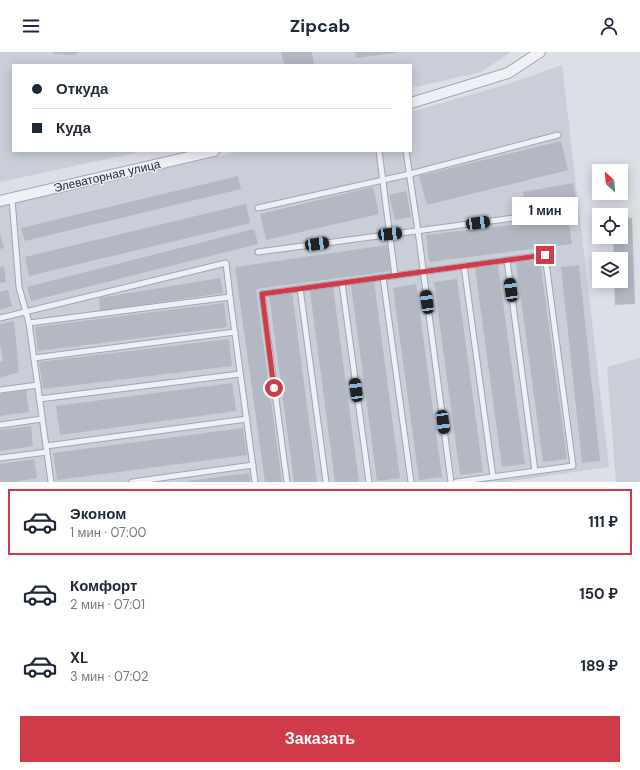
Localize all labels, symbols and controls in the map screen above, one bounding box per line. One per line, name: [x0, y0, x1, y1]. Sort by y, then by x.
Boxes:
text: Zipcab: [290, 14, 350, 38]
icon: menu: [20, 15, 42, 37]
icon: person: [598, 15, 620, 37]
text: Откуда: [56, 79, 108, 99]
text: Куда: [56, 118, 91, 138]
street label: Элеваторная улица: [52, 156, 162, 196]
north arrow: [592, 164, 628, 200]
map controls: [592, 164, 628, 288]
callout: 1 мин: [512, 197, 578, 225]
text: 1 мин: [528, 202, 562, 219]
button: locate: [592, 208, 628, 244]
car: [465, 215, 491, 231]
car: [377, 227, 403, 241]
car: [304, 236, 330, 252]
route end: [536, 246, 554, 264]
button: layers: [592, 252, 628, 288]
car: [503, 277, 519, 303]
car: [419, 289, 435, 315]
car: [348, 377, 364, 403]
route start: [265, 379, 283, 397]
car: [435, 409, 451, 435]
icon: car: [22, 504, 58, 540]
text: Эконом: [70, 504, 126, 524]
text: 111 ₽: [588, 512, 618, 532]
text: 1 мин · 07:00: [70, 524, 146, 541]
icon: car: [22, 576, 58, 612]
text: Комфорт: [70, 576, 137, 596]
text: 150 ₽: [579, 584, 618, 604]
text: 2 мин · 07:01: [70, 596, 145, 613]
icon: car: [22, 648, 58, 684]
text: XL: [70, 648, 88, 668]
text: 189 ₽: [581, 656, 618, 676]
text: 3 мин · 07:02: [70, 668, 149, 685]
button: Заказать: [20, 716, 620, 762]

